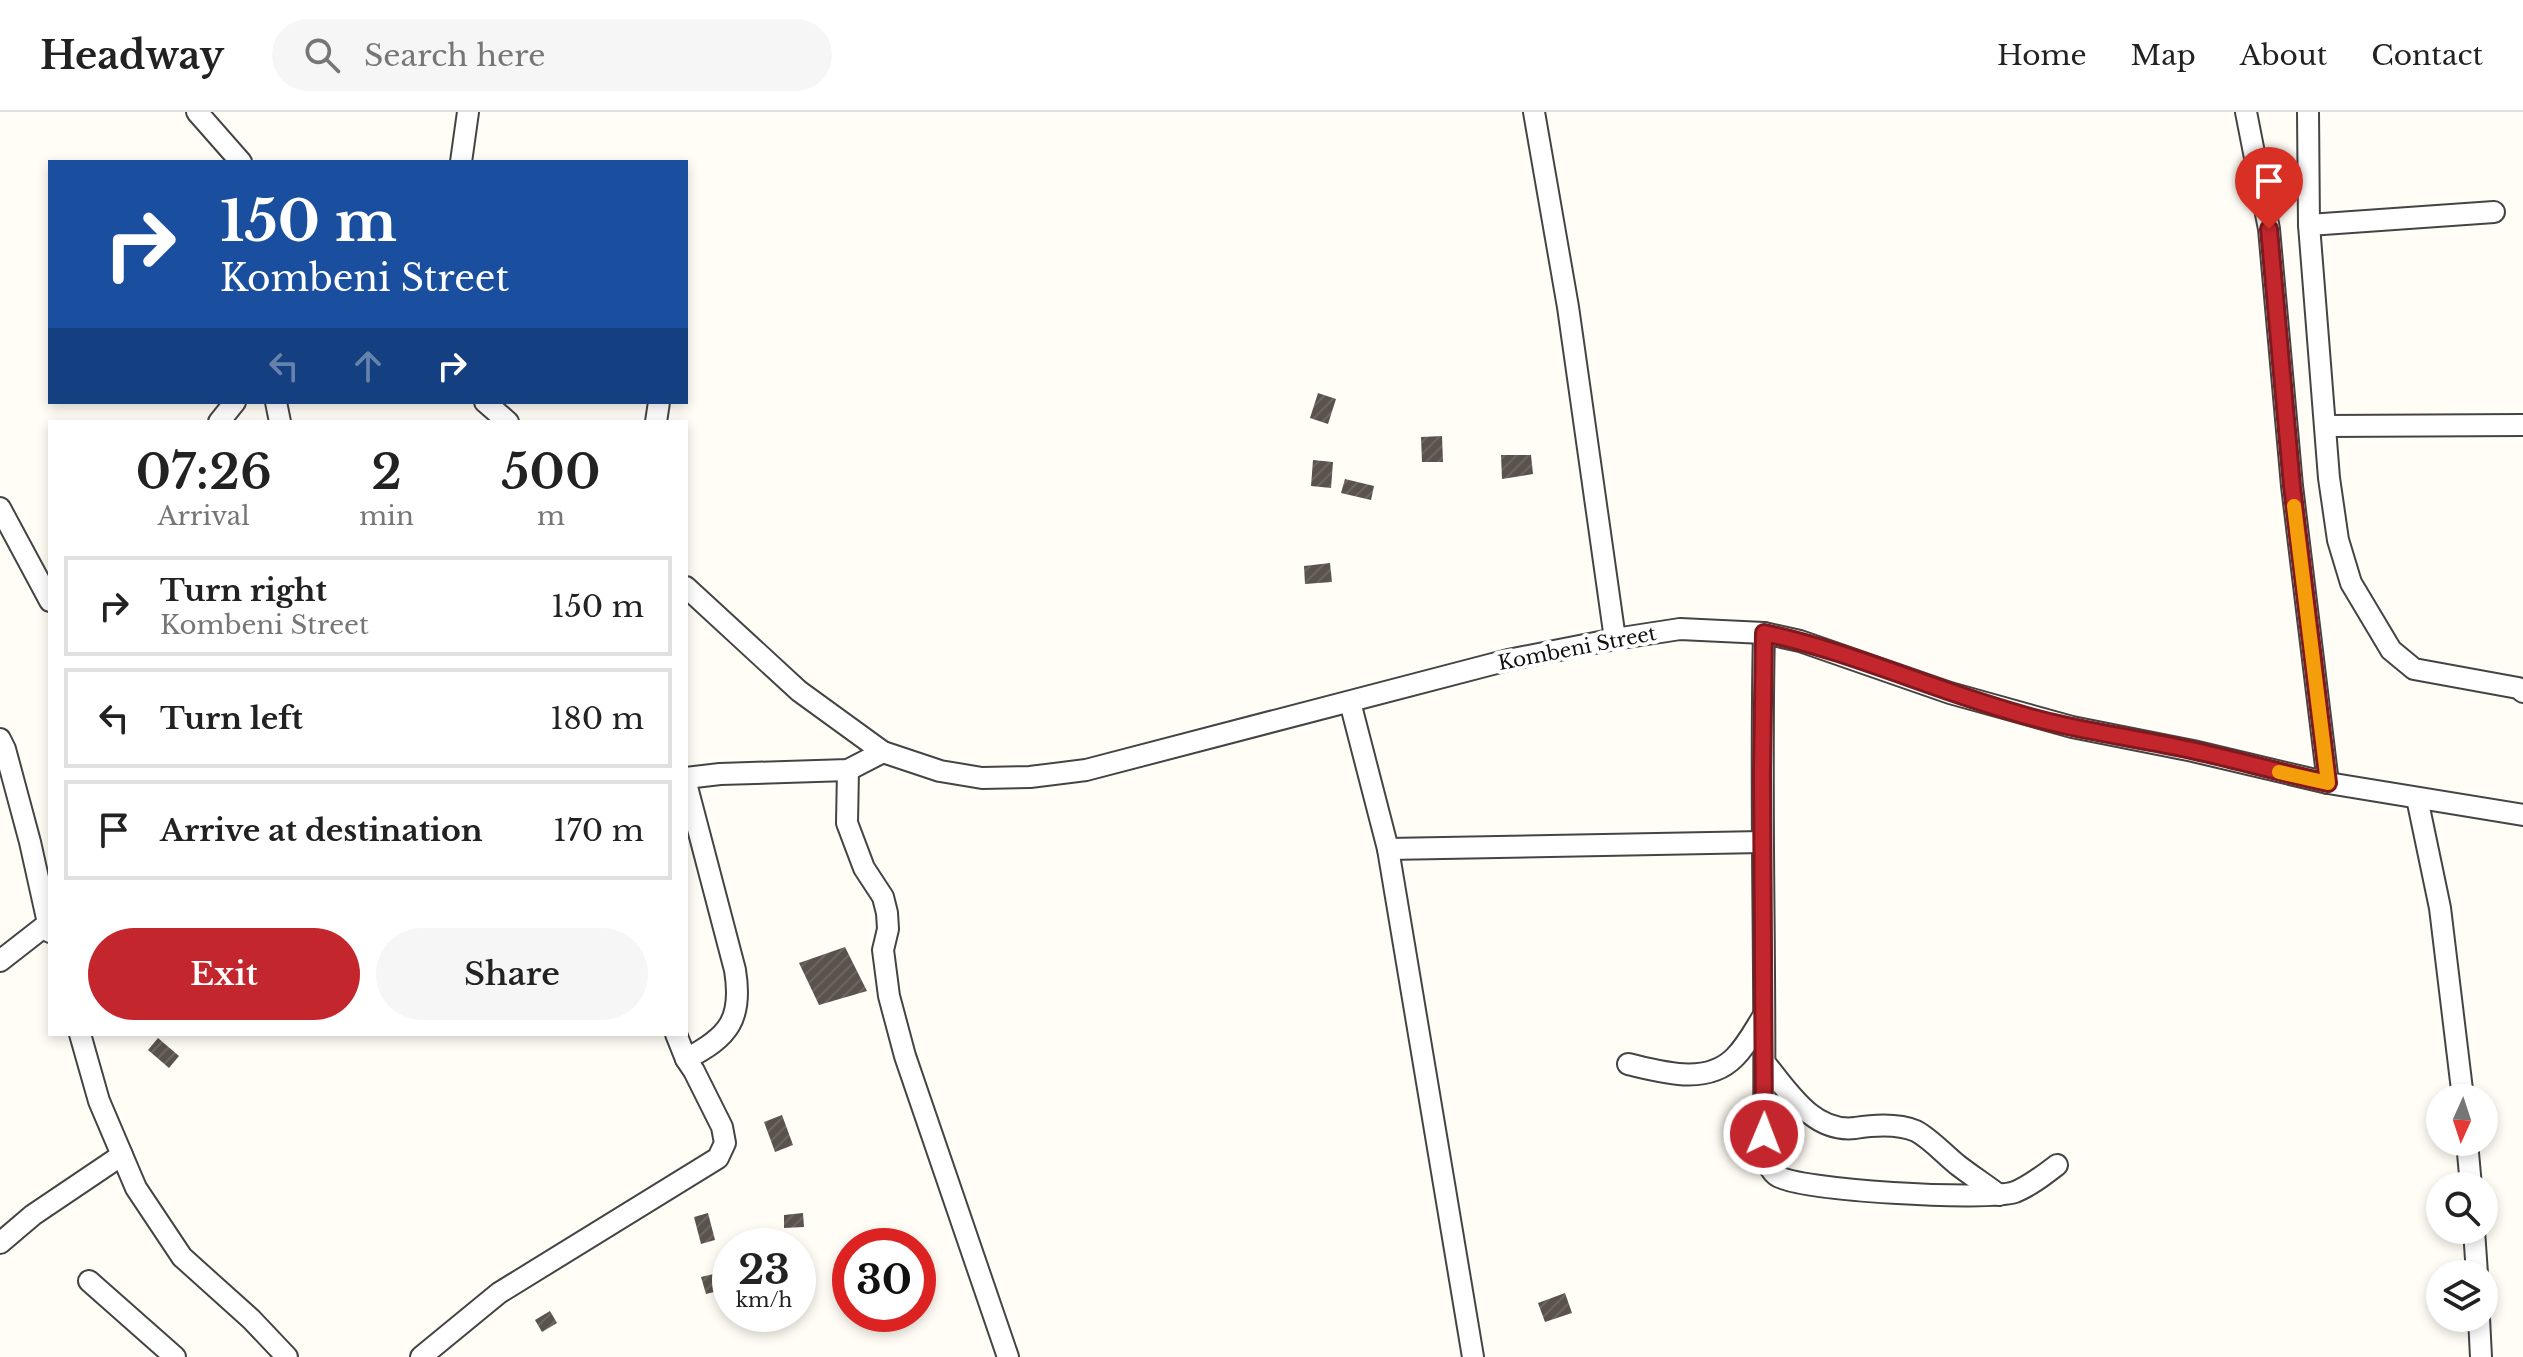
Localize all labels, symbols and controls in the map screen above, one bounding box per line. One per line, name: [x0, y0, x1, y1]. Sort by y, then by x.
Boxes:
search box: [272, 19, 832, 91]
text: Headway: [40, 32, 224, 79]
icon: search: [300, 33, 344, 77]
text: Search here: [364, 37, 545, 74]
text: Home: [1997, 38, 2087, 73]
text: Map: [2131, 38, 2196, 73]
text: About: [2240, 38, 2327, 73]
text: Contact: [2371, 38, 2483, 73]
pin: [2235, 147, 2303, 229]
icon: arrive: [2247, 159, 2291, 203]
text: 150 m: [220, 187, 397, 256]
icon: right: [88, 192, 192, 296]
text: Kombeni Street: [220, 256, 509, 301]
icon: left: [262, 344, 306, 388]
icon: ahead: [346, 344, 390, 388]
icon: right: [430, 344, 474, 388]
text: 07:26: [135, 442, 272, 502]
text: 2: [371, 442, 402, 502]
text: 500: [501, 442, 601, 502]
text: Arrival: [158, 500, 250, 532]
text: min: [359, 500, 414, 532]
text: m: [537, 500, 565, 532]
text: Turn right: [160, 572, 327, 609]
icon: right: [92, 584, 136, 628]
text: 150 m: [551, 588, 644, 625]
text: Kombeni Street: [160, 609, 369, 641]
street label: Kombeni Street: [1496, 621, 1659, 675]
icon: left: [92, 696, 136, 740]
text: Turn left: [160, 700, 303, 737]
text: 180 m: [550, 700, 644, 737]
icon: arrive: [92, 808, 136, 852]
text: Arrive at destination: [160, 812, 483, 849]
text: 170 m: [553, 812, 644, 849]
button: Exit: [88, 928, 360, 1020]
button: Share: [376, 928, 648, 1020]
north arrow: [2426, 1084, 2498, 1156]
map controls: [2426, 1084, 2498, 1332]
position arrow: [1722, 1092, 1806, 1176]
button: search: [2426, 1172, 2498, 1244]
speed limit sign: 30: [832, 1228, 936, 1332]
text: 23: [738, 1245, 790, 1295]
button: layers: [2426, 1260, 2498, 1332]
text: km/h: [736, 1288, 792, 1312]

